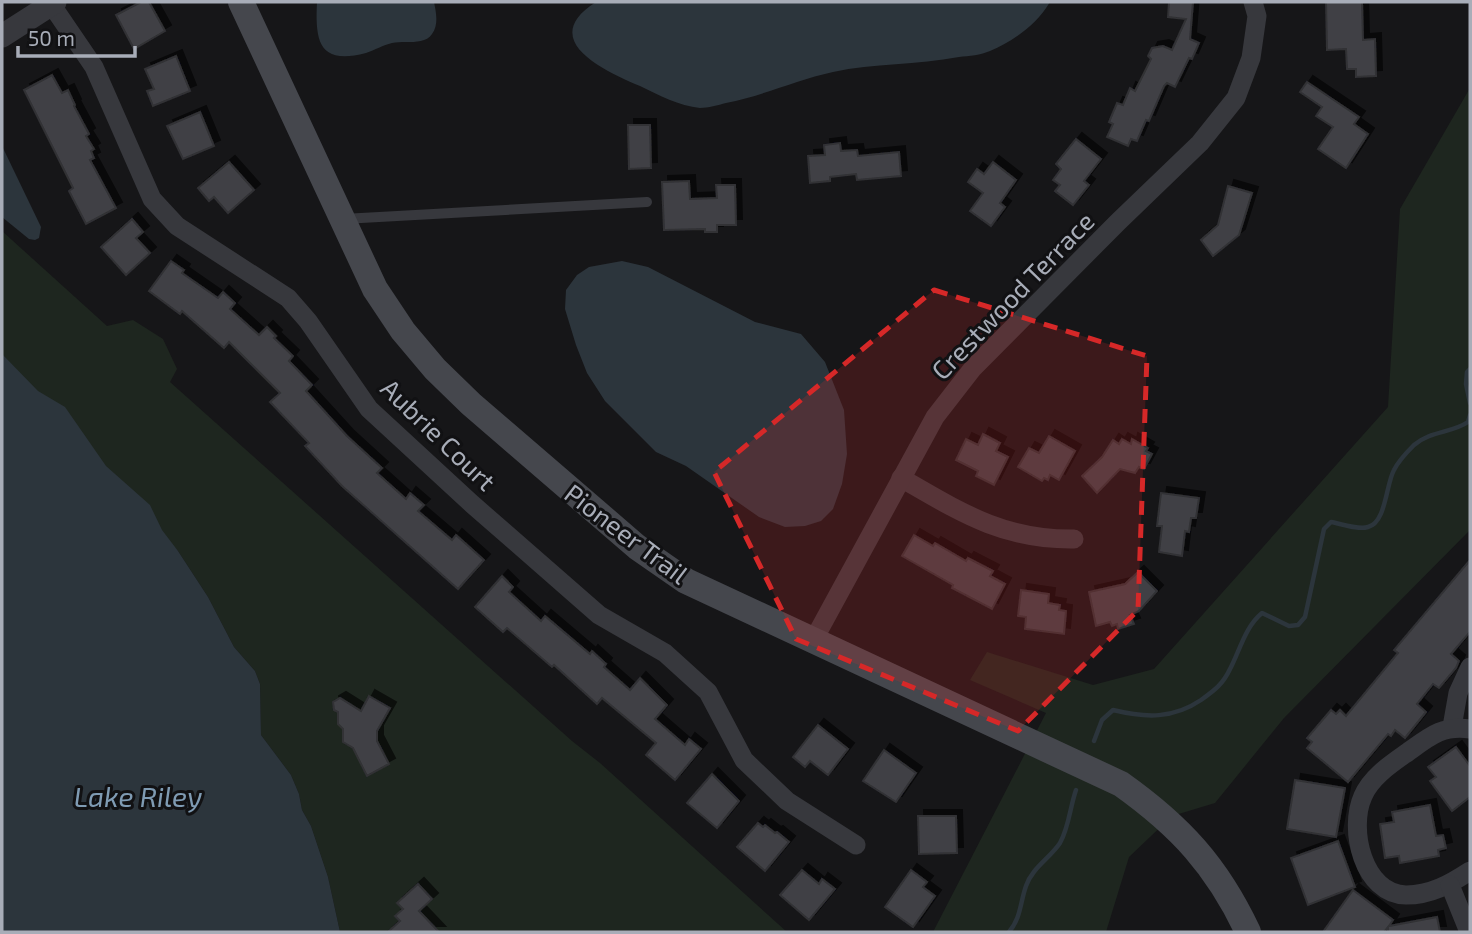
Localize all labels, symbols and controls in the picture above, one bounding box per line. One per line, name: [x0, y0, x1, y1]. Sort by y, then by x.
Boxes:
scale bar: [18, 14, 135, 58]
text: 50 m: [28, 25, 75, 50]
street label: Crestwood Terrace: [924, 205, 1100, 385]
street label: Aubrie Court: [375, 372, 503, 496]
street label: Pioneer Trail: [559, 477, 695, 590]
water label: Lake Riley: [74, 779, 202, 813]

